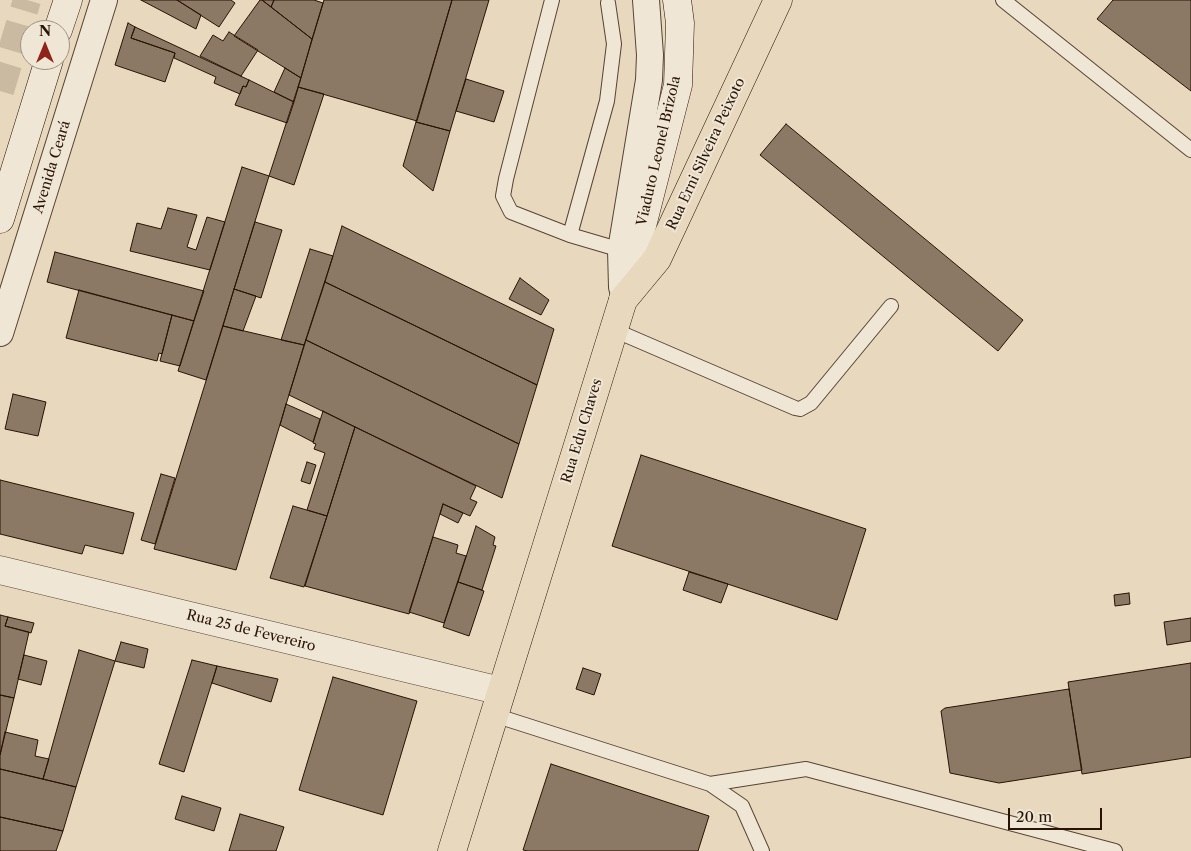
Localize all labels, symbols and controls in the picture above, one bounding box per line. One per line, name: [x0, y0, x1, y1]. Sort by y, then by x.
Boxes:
north arrow: [20, 20, 70, 70]
text: N: [39, 22, 51, 40]
street label: Viaduto Leonel Brizola: [634, 74, 684, 228]
street label: Rua Erni Silveira Peixoto: [663, 75, 749, 233]
street label: Avenida Ceará: [30, 118, 74, 216]
street label: Rua Edu Chaves: [558, 377, 606, 485]
street label: Rua 25 de Fevereiro: [185, 607, 317, 655]
scale bar: [1011, 798, 1105, 830]
text: 20 m: [1016, 807, 1052, 826]

